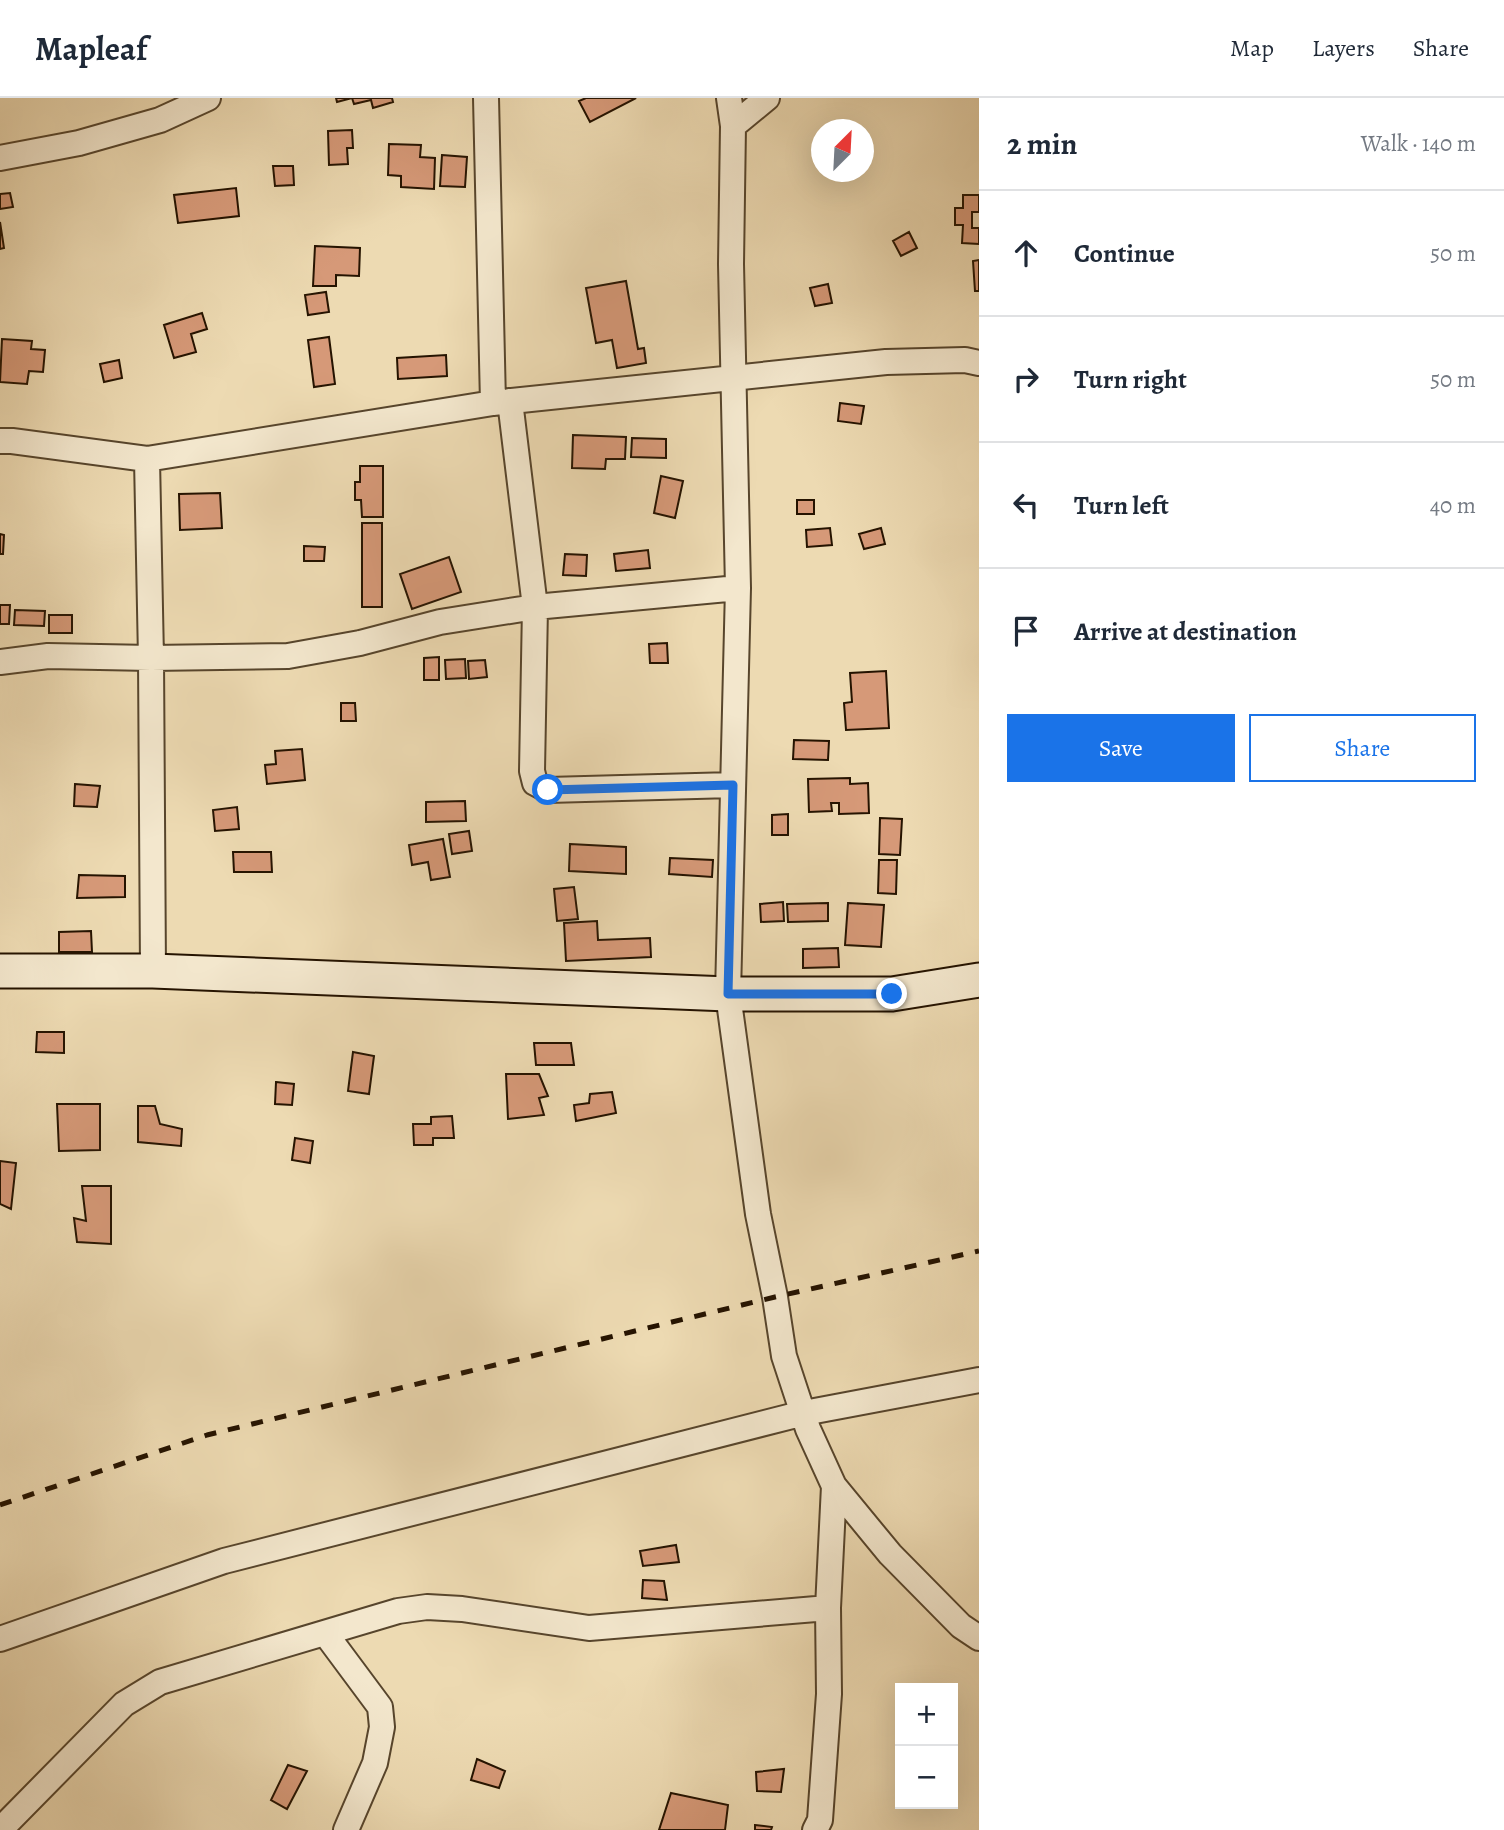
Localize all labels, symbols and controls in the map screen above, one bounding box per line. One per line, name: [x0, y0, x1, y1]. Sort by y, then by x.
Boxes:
text: Mapleaf: [35, 26, 147, 71]
text: Map: [1230, 32, 1274, 64]
text: Layers: [1312, 32, 1375, 64]
text: Share: [1413, 32, 1469, 64]
north arrow: [811, 119, 874, 182]
text: 2 min: [1007, 124, 1077, 164]
text: Walk · 140 m: [1361, 128, 1476, 159]
icon: ahead: [1007, 234, 1045, 272]
text: Continue: [1074, 236, 1175, 271]
text: 50 m: [1430, 238, 1476, 269]
icon: right: [1007, 360, 1045, 398]
text: Turn right: [1074, 362, 1187, 397]
text: 50 m: [1430, 364, 1476, 395]
icon: left: [1007, 486, 1045, 524]
text: Turn left: [1074, 488, 1169, 523]
text: 40 m: [1430, 490, 1476, 521]
icon: arrive: [1007, 612, 1045, 650]
text: Arrive at destination: [1074, 614, 1297, 649]
button: Save: [1007, 714, 1235, 782]
button: Share: [1249, 714, 1476, 782]
route start: [532, 774, 563, 805]
route end: [876, 978, 907, 1009]
map controls: [895, 1683, 958, 1809]
button: +: [895, 1683, 958, 1746]
button: −: [895, 1746, 958, 1809]

